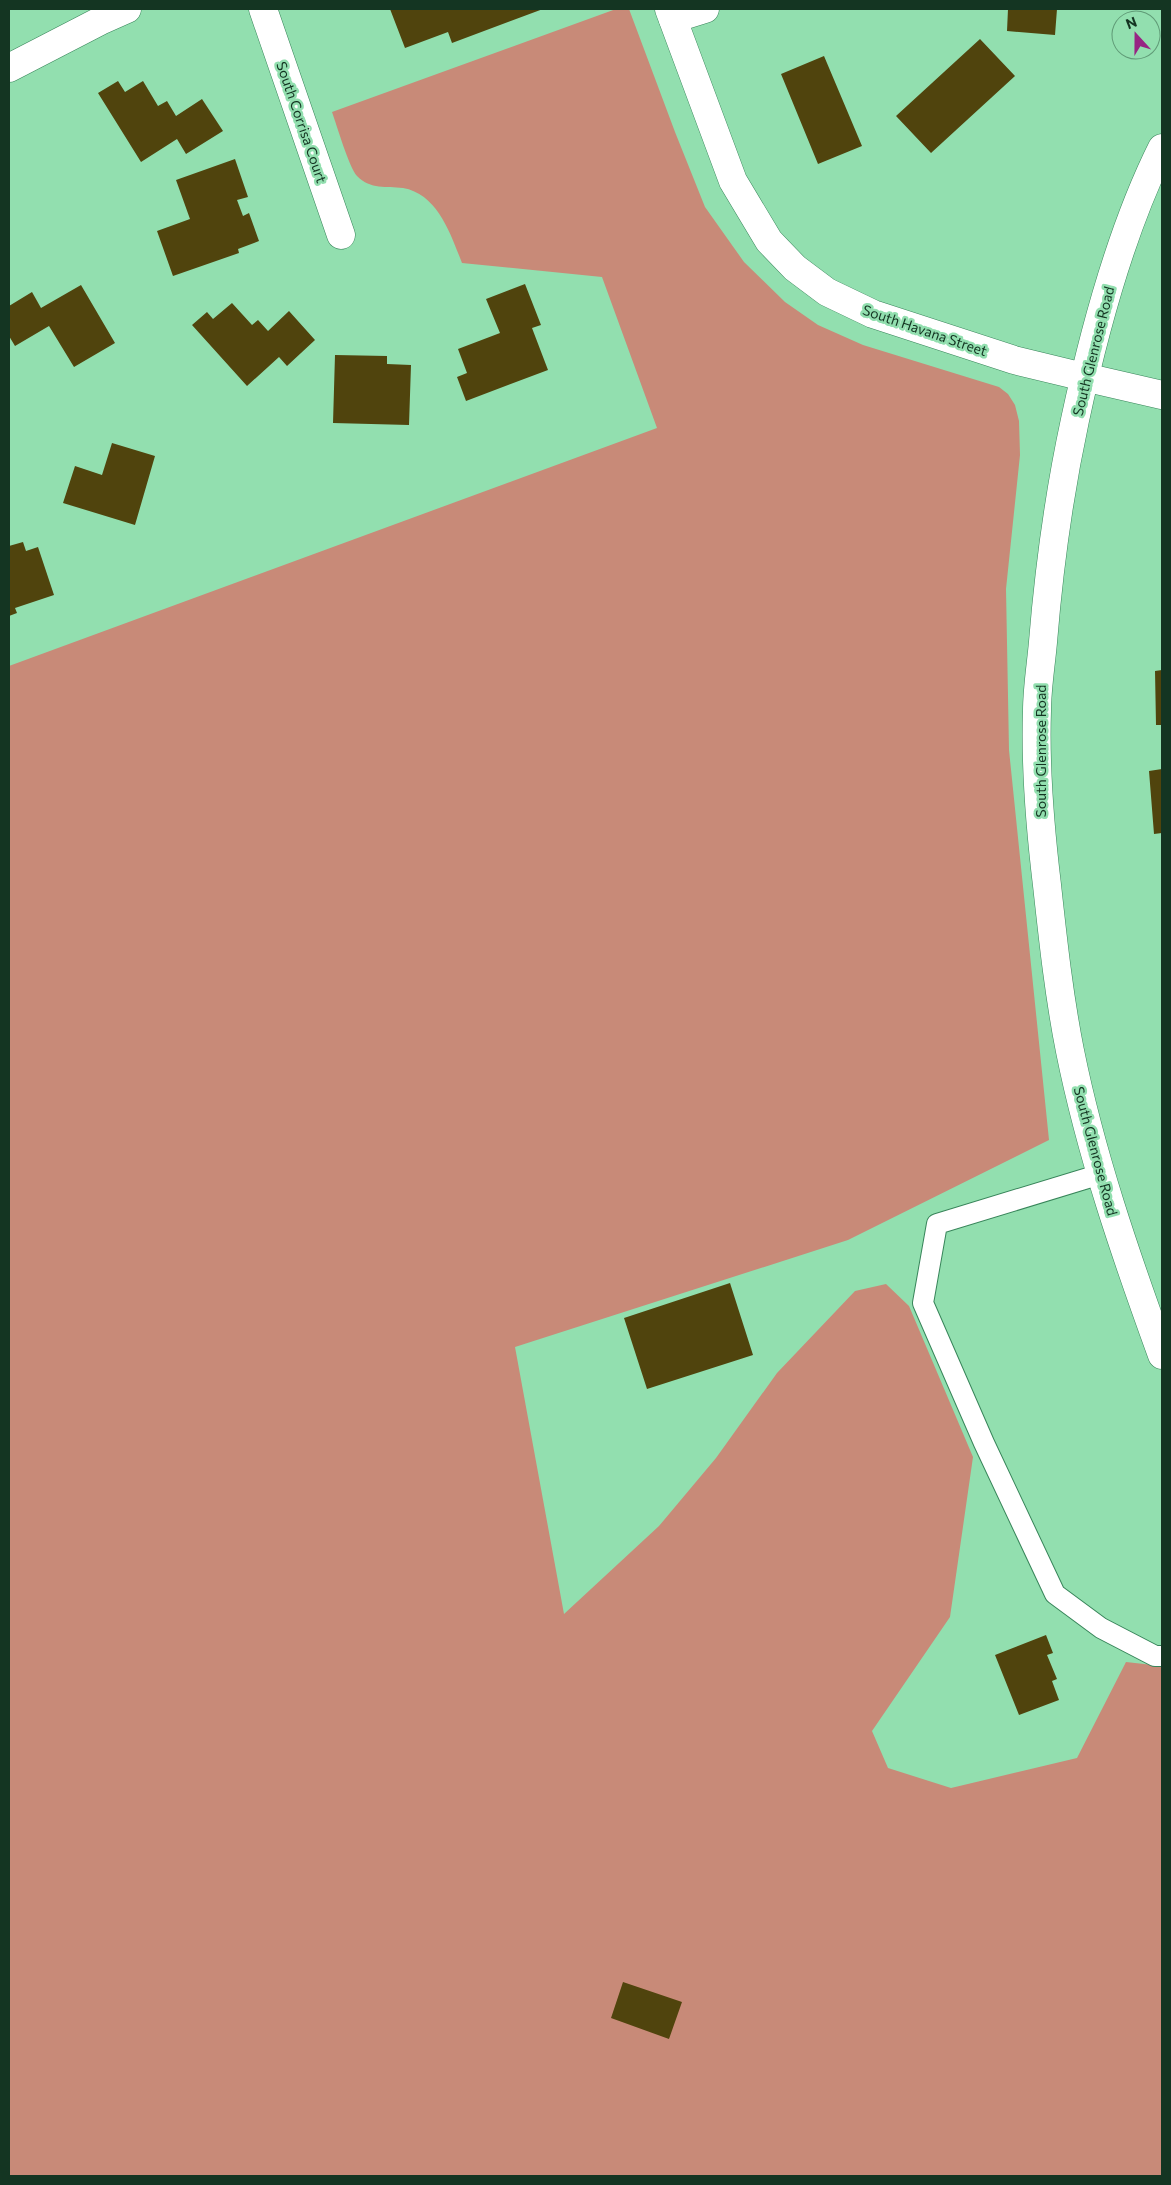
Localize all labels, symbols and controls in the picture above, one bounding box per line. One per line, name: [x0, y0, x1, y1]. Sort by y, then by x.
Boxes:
north arrow: [1111, 10, 1161, 60]
text: N: [1123, 13, 1139, 32]
street label: South Corrisa Court: [273, 59, 331, 185]
street label: South Glenrose Road: [1069, 285, 1117, 417]
street label: South Havana Street: [861, 301, 990, 359]
street label: South Glenrose Road: [1032, 685, 1049, 817]
street label: South Glenrose Road: [1071, 1085, 1121, 1217]

